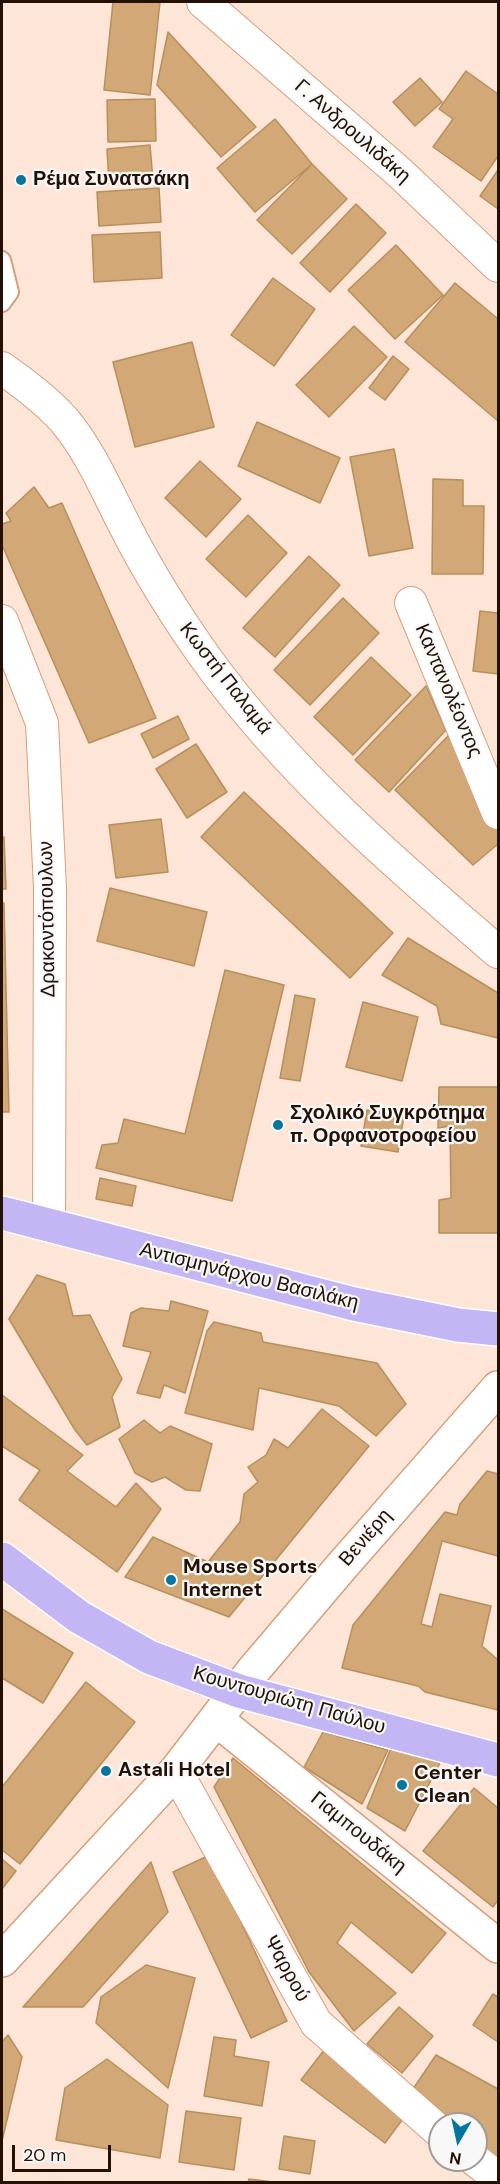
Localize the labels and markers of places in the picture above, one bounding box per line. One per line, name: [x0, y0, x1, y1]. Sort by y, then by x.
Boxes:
place label: Ρέμα Συνατσάκη: [33, 168, 189, 192]
marker: Ρέμα Συνατσάκη: [14, 173, 28, 187]
place label: Σχολικό Συγκρότημα π. Ορφανοτροφείου: [290, 1102, 485, 1149]
marker: Σχολικό Συγκρότημα π. Ορφανοτροφείου: [271, 1118, 285, 1132]
place label: Mouse Sports Internet: [183, 1556, 317, 1603]
marker: Mouse Sports Internet: [164, 1573, 178, 1587]
place label: Astali Hotel: [118, 1759, 230, 1783]
place label: Center Clean: [414, 1762, 482, 1809]
marker: Astali Hotel: [99, 1764, 113, 1778]
marker: Center Clean: [395, 1778, 409, 1792]

